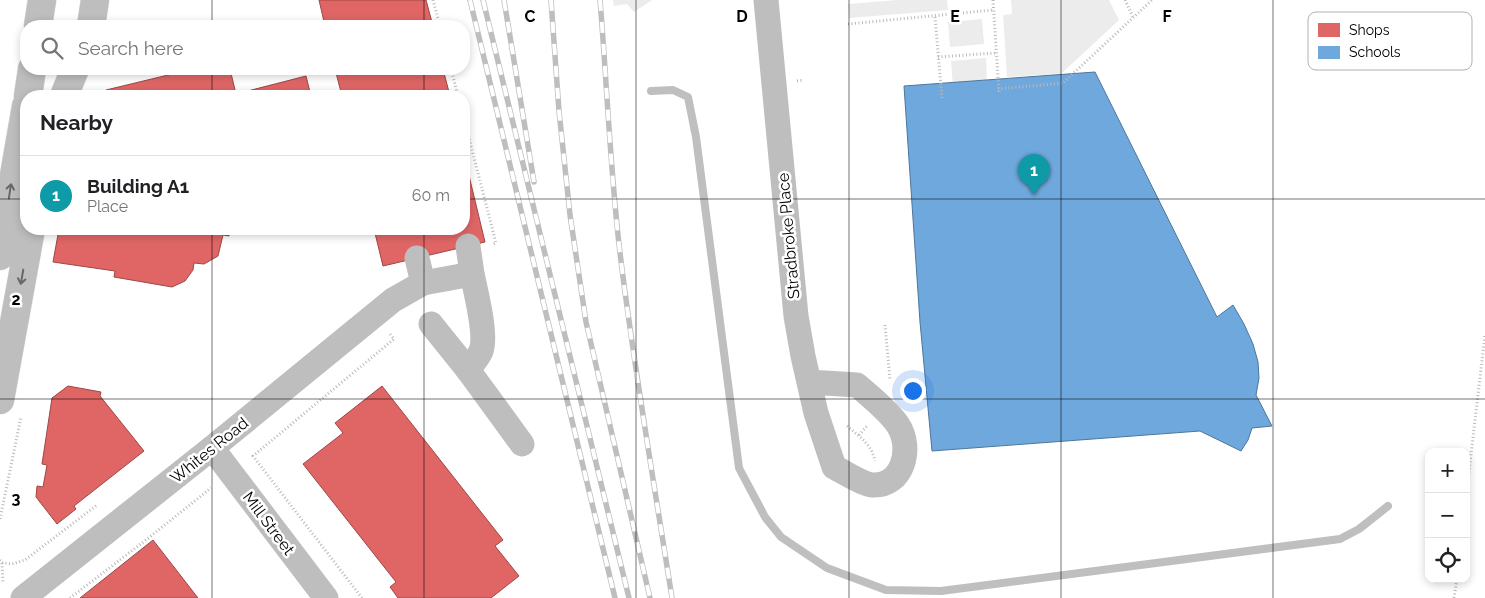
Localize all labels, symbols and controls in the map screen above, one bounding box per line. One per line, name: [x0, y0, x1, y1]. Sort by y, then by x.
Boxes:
text: C: [525, 7, 536, 26]
text: D: [736, 7, 748, 26]
text: E: [950, 7, 960, 26]
text: F: [1162, 7, 1172, 26]
legend: [1308, 12, 1472, 70]
search box: [20, 20, 470, 75]
text: Shops: [1349, 22, 1390, 38]
icon: search: [38, 34, 66, 62]
text: Search here: [78, 37, 184, 59]
text: Schools: [1349, 44, 1401, 60]
text: Nearby: [40, 110, 113, 135]
pin: 1: [1018, 154, 1050, 195]
street label: Stradbroke Place: [774, 172, 803, 300]
text: Building A1: [87, 175, 189, 197]
one-way arrow: [6, 183, 16, 199]
text: 1: [52, 186, 60, 205]
text: 60 m: [412, 186, 450, 205]
text: Place: [87, 197, 128, 216]
one-way arrow: [16, 268, 26, 284]
text: 2: [11, 290, 21, 309]
your location: [900, 378, 926, 404]
street label: Whites Road: [167, 413, 252, 487]
map controls: [1425, 448, 1470, 583]
button: +: [1425, 448, 1470, 493]
street label: Mill Street: [239, 488, 299, 559]
text: 3: [12, 489, 21, 508]
button: −: [1425, 493, 1470, 538]
button: locate: [1425, 538, 1470, 583]

